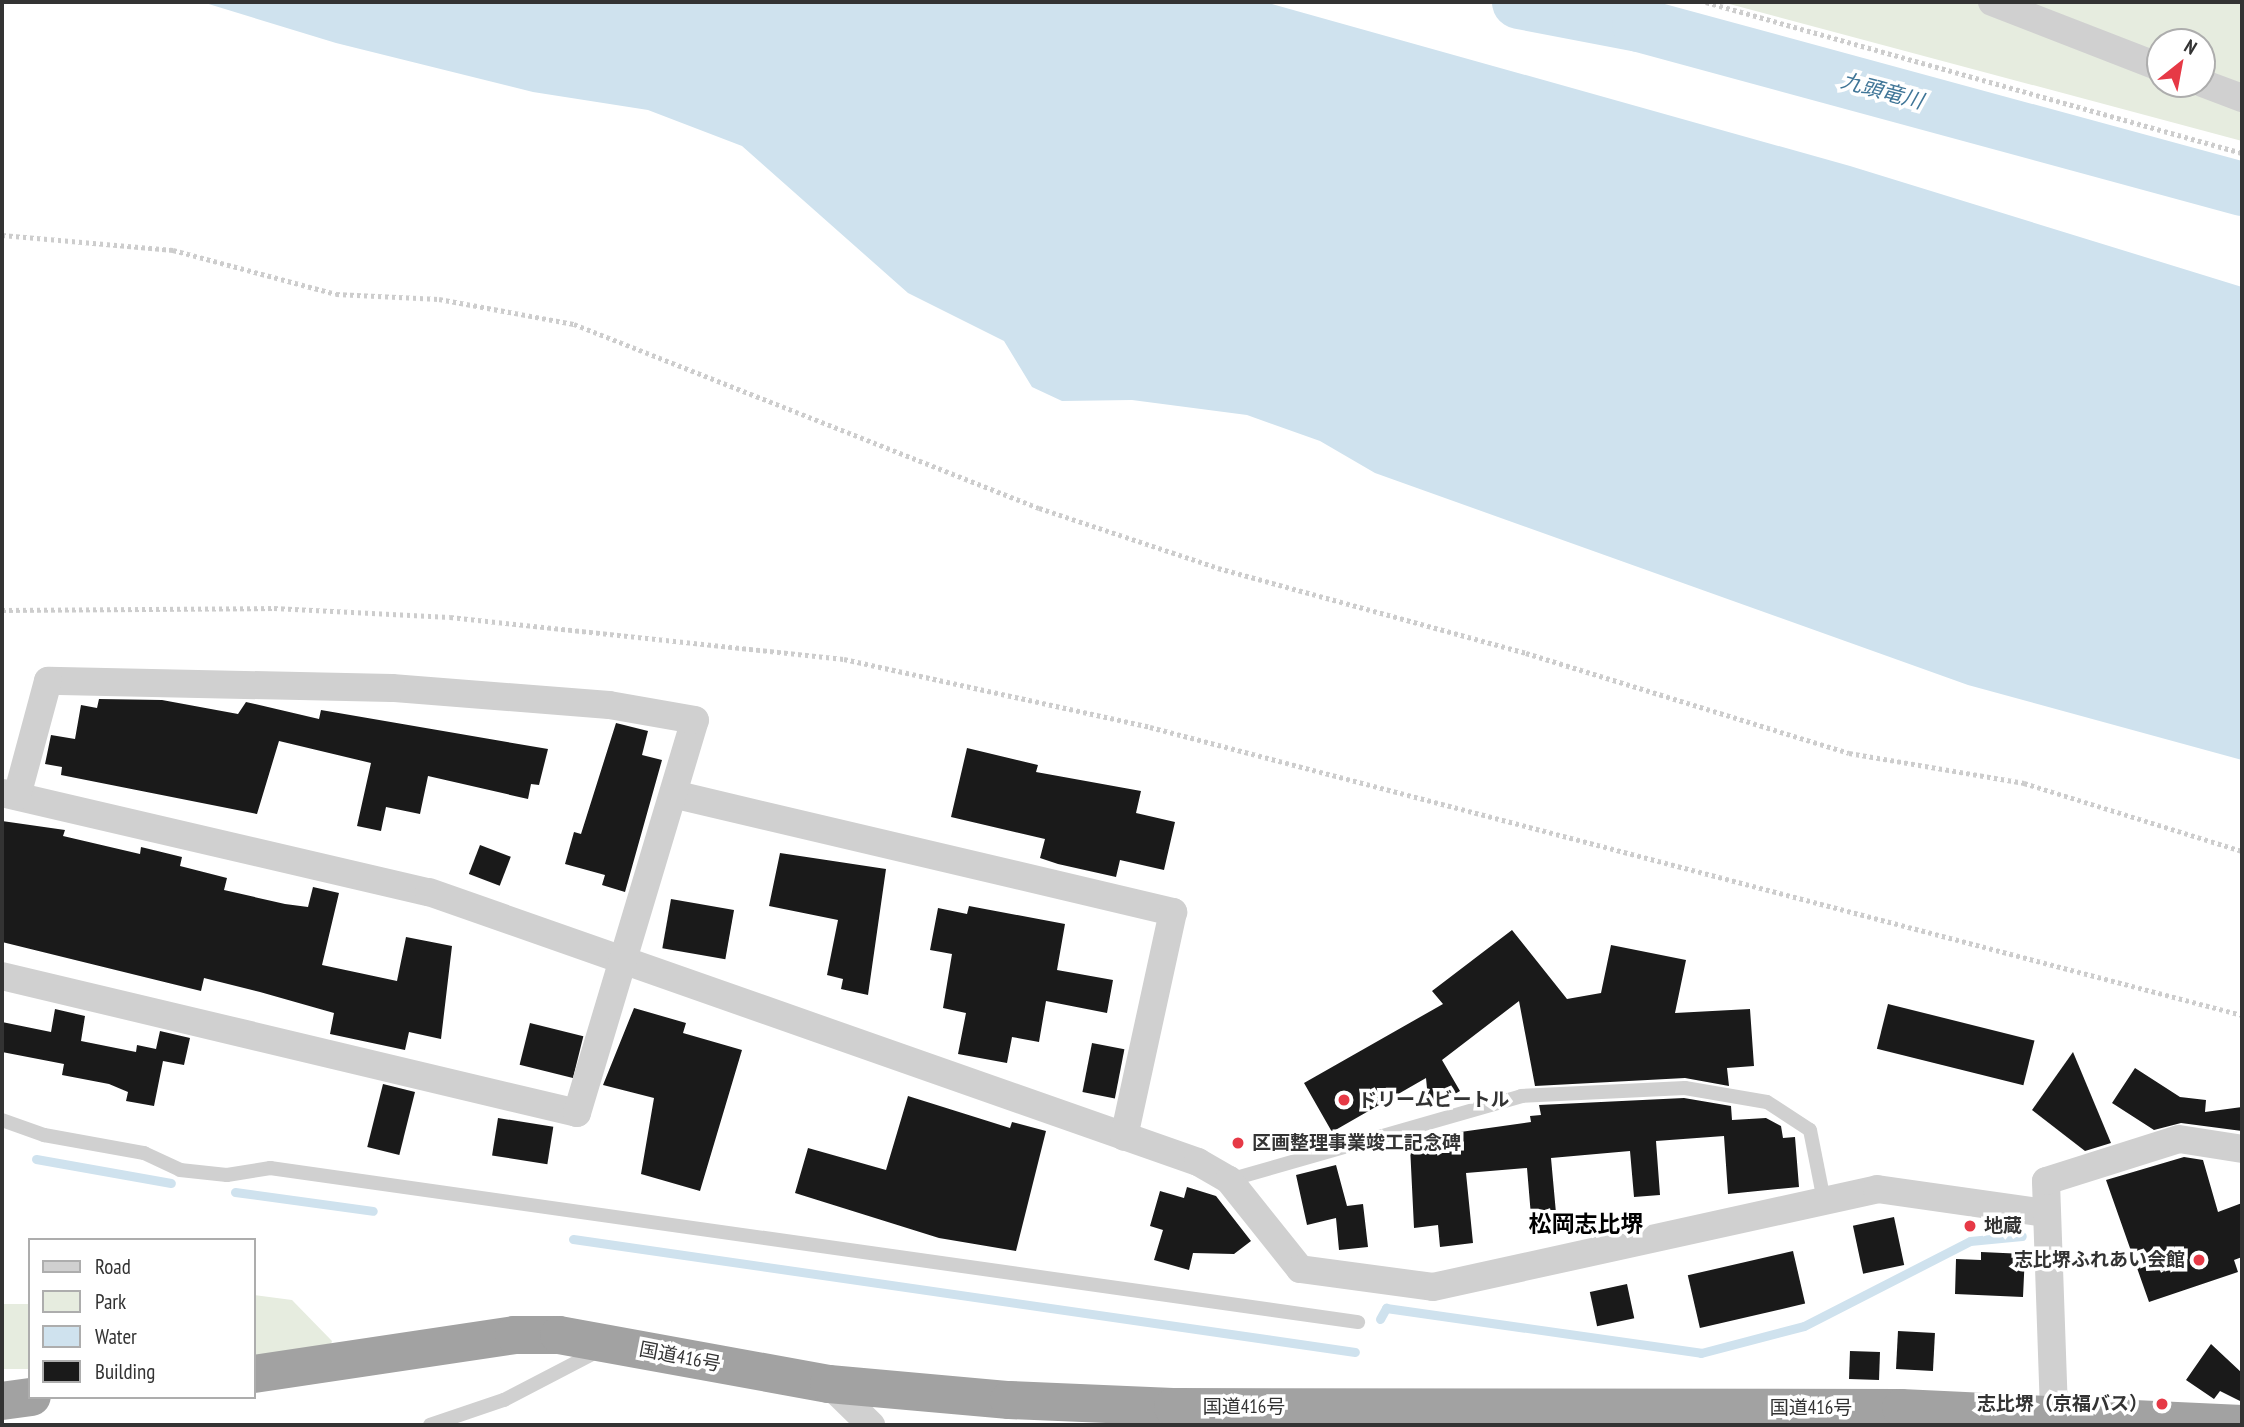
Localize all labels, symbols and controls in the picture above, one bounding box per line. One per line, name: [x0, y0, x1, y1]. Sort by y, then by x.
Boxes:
north arrow: [2146, 28, 2216, 98]
text: N: [2180, 34, 2201, 60]
water label: 九頭竜川: [1838, 68, 1926, 114]
place label: ドリームビートル: [1358, 1089, 1510, 1111]
marker: ドリームビートル: [1336, 1092, 1352, 1108]
place label: 区画整理事業竣工記念碑: [1252, 1132, 1461, 1154]
marker: 区画整理事業竣工記念碑: [1230, 1135, 1246, 1151]
district label: 松岡志比堺: [1529, 1210, 1643, 1238]
place label: 地蔵: [1984, 1215, 2022, 1237]
marker: 地蔵: [1962, 1218, 1978, 1234]
legend: [28, 1238, 256, 1399]
place label: 志比堺ふれあい会館: [2014, 1249, 2185, 1271]
marker: 志比堺ふれあい会館: [2191, 1252, 2207, 1268]
text: Road: [95, 1253, 131, 1280]
text: Park: [95, 1288, 126, 1315]
text: Water: [95, 1323, 137, 1350]
street label: 国道416号: [637, 1338, 723, 1376]
text: Building: [95, 1358, 155, 1385]
place label: 志比堺（京福バス）: [1977, 1393, 2148, 1415]
street label: 国道416号: [1203, 1396, 1285, 1418]
marker: 志比堺（京福バス）: [2154, 1396, 2170, 1412]
street label: 国道416号: [1770, 1397, 1852, 1419]

